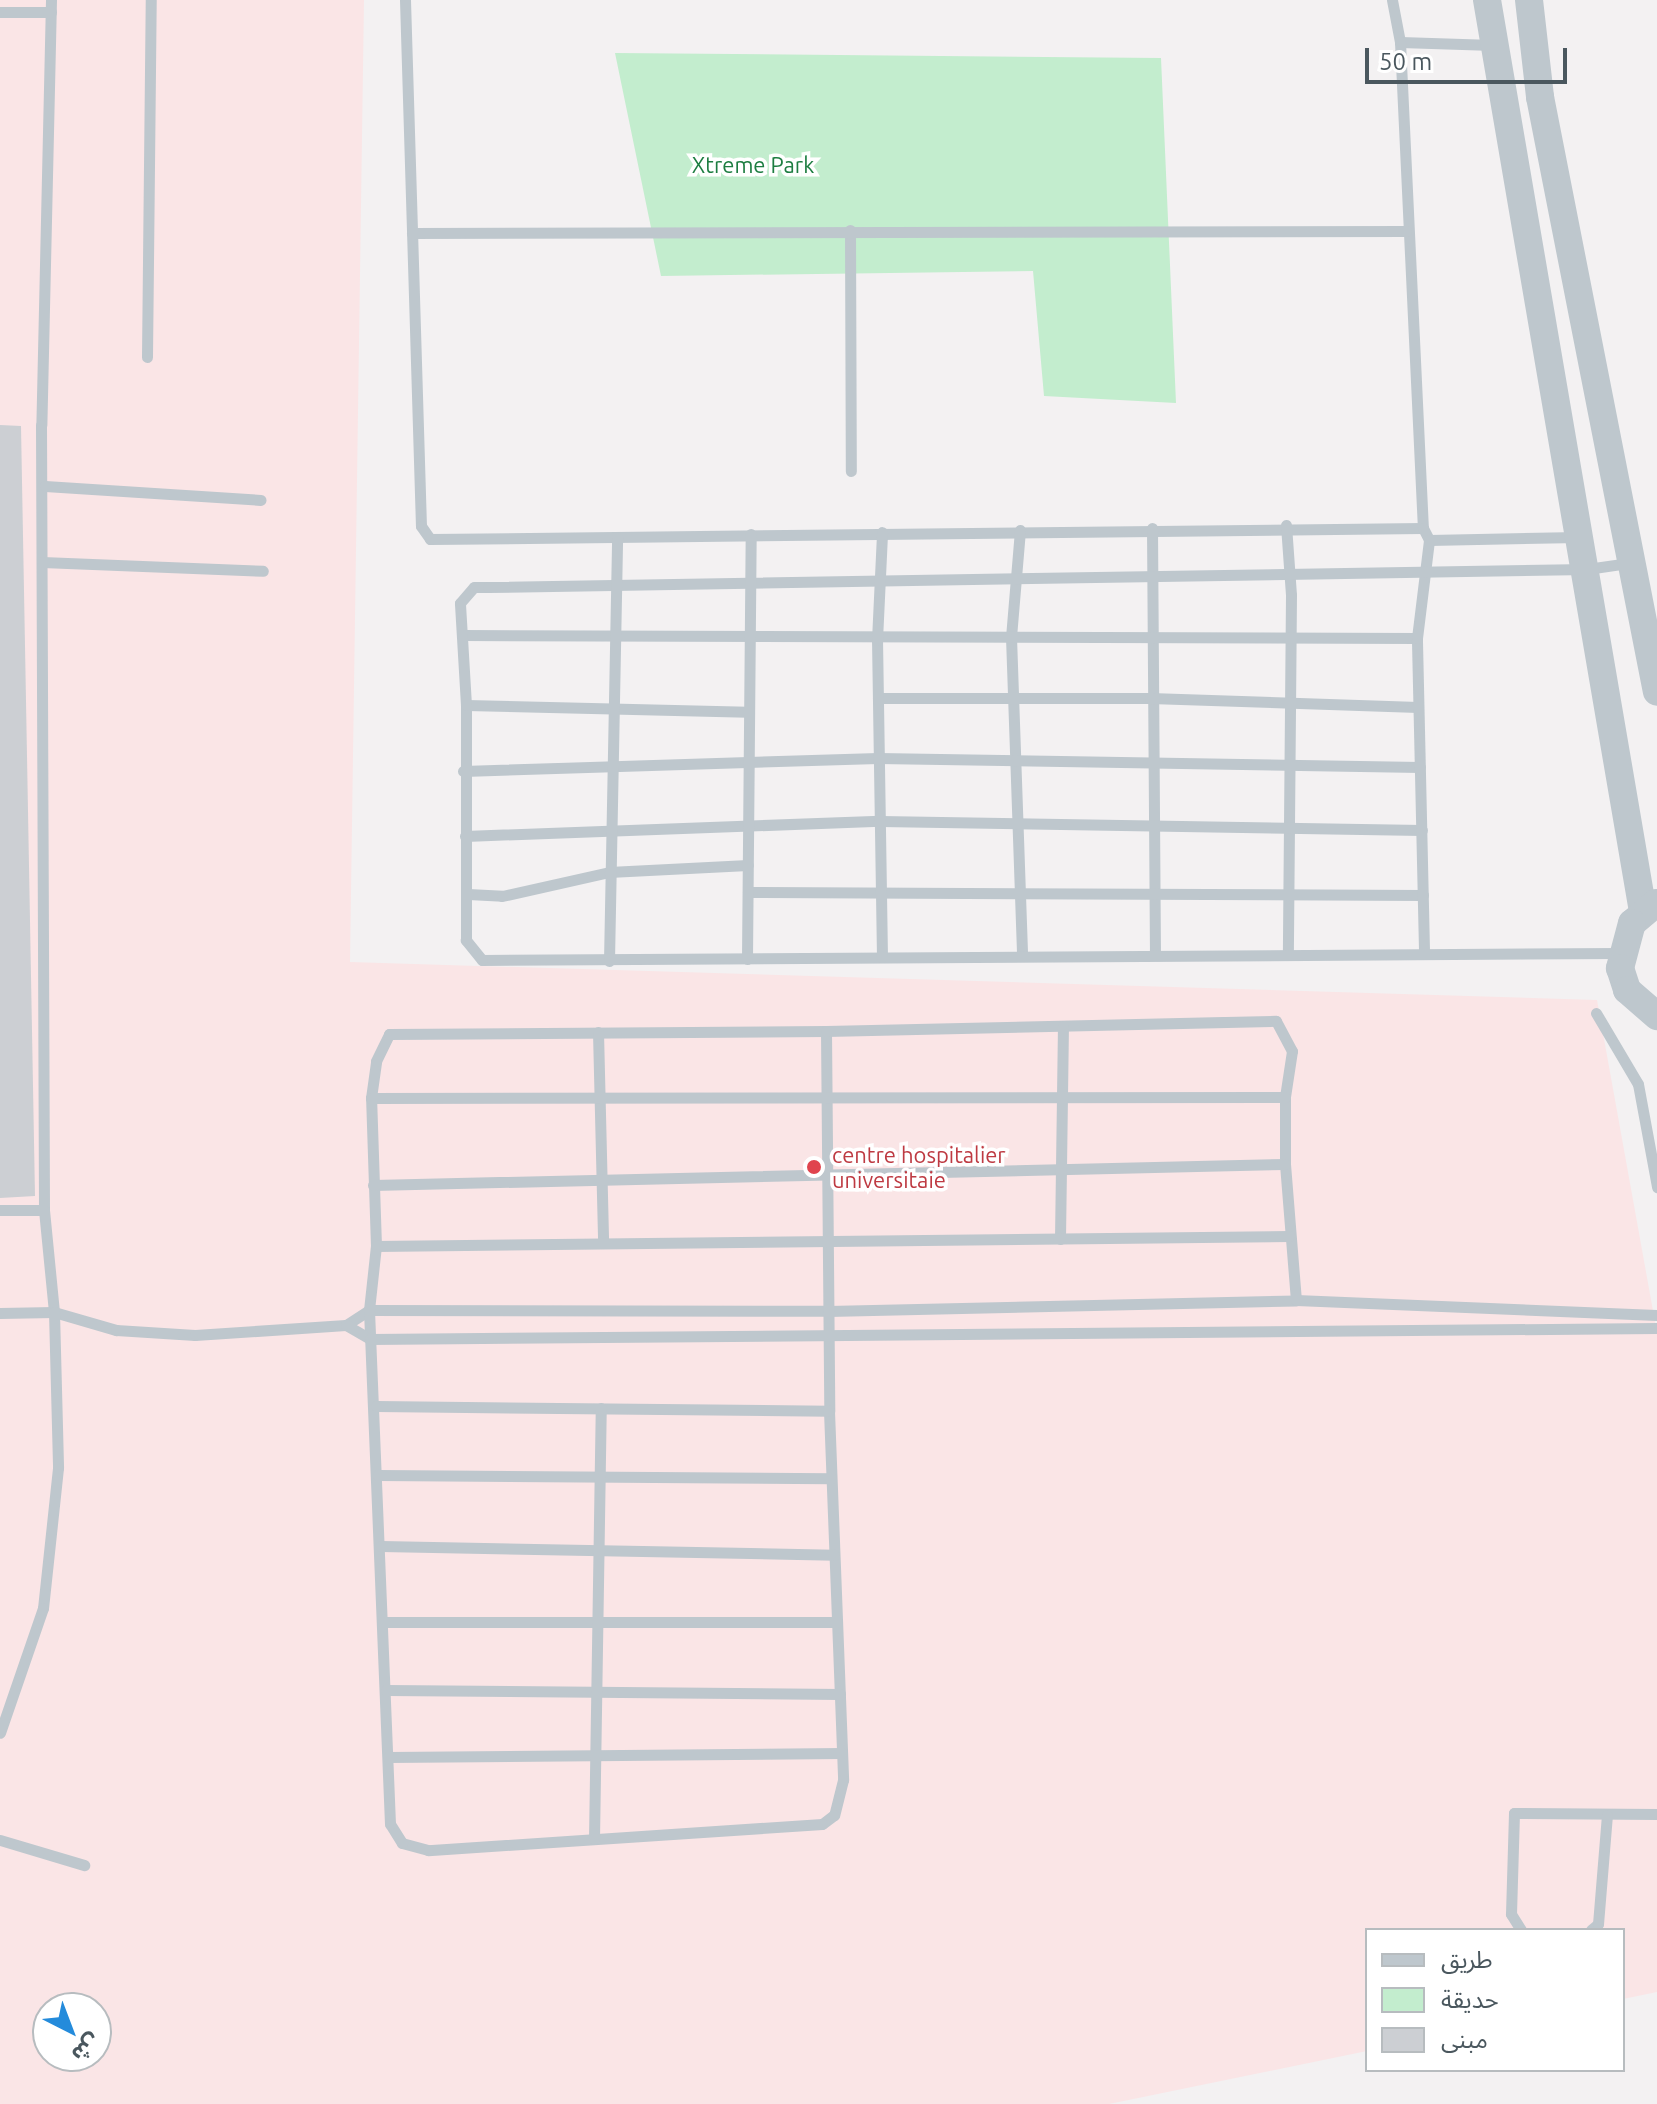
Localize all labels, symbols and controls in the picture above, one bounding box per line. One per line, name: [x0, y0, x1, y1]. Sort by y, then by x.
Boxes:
scale bar: [1369, 32, 1571, 82]
text: 50 m: [1379, 48, 1432, 75]
park label: Xtreme Park: [692, 152, 814, 178]
place label: centre hospitalier universitaie: [832, 1141, 1006, 1192]
marker: centre hospitalier universitaie: [803, 1156, 825, 1178]
legend: [1365, 1928, 1625, 2072]
text: طريق: [1441, 1946, 1493, 1973]
text: حديقة: [1441, 1986, 1499, 2013]
north arrow: [32, 1992, 112, 2072]
text: مبنى: [1441, 2026, 1488, 2053]
text: ش: [67, 2029, 107, 2068]

